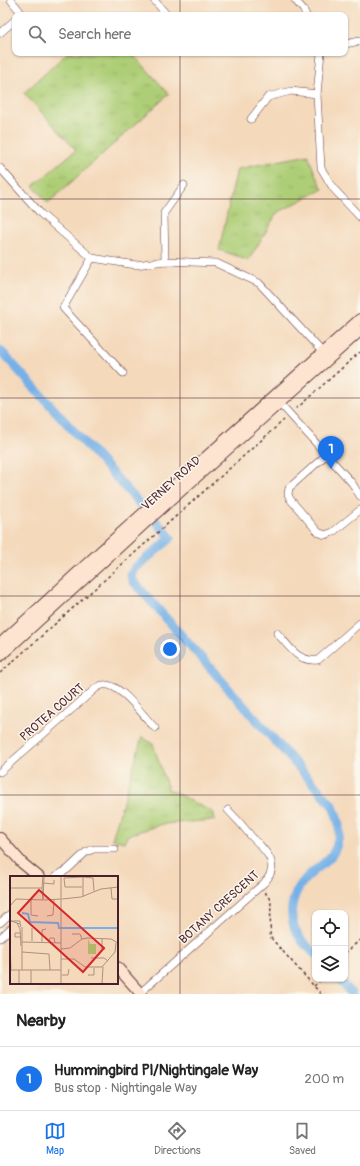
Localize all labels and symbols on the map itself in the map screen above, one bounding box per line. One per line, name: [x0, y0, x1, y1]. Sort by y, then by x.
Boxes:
pin: 1: [318, 436, 344, 469]
street label: VERNEY ROAD: [139, 453, 204, 514]
your location: [160, 639, 180, 659]
street label: PROTEA COURT: [17, 680, 88, 744]
street label: BOTANY CRESCENT: [176, 867, 263, 947]
inset map: [10, 876, 118, 984]

